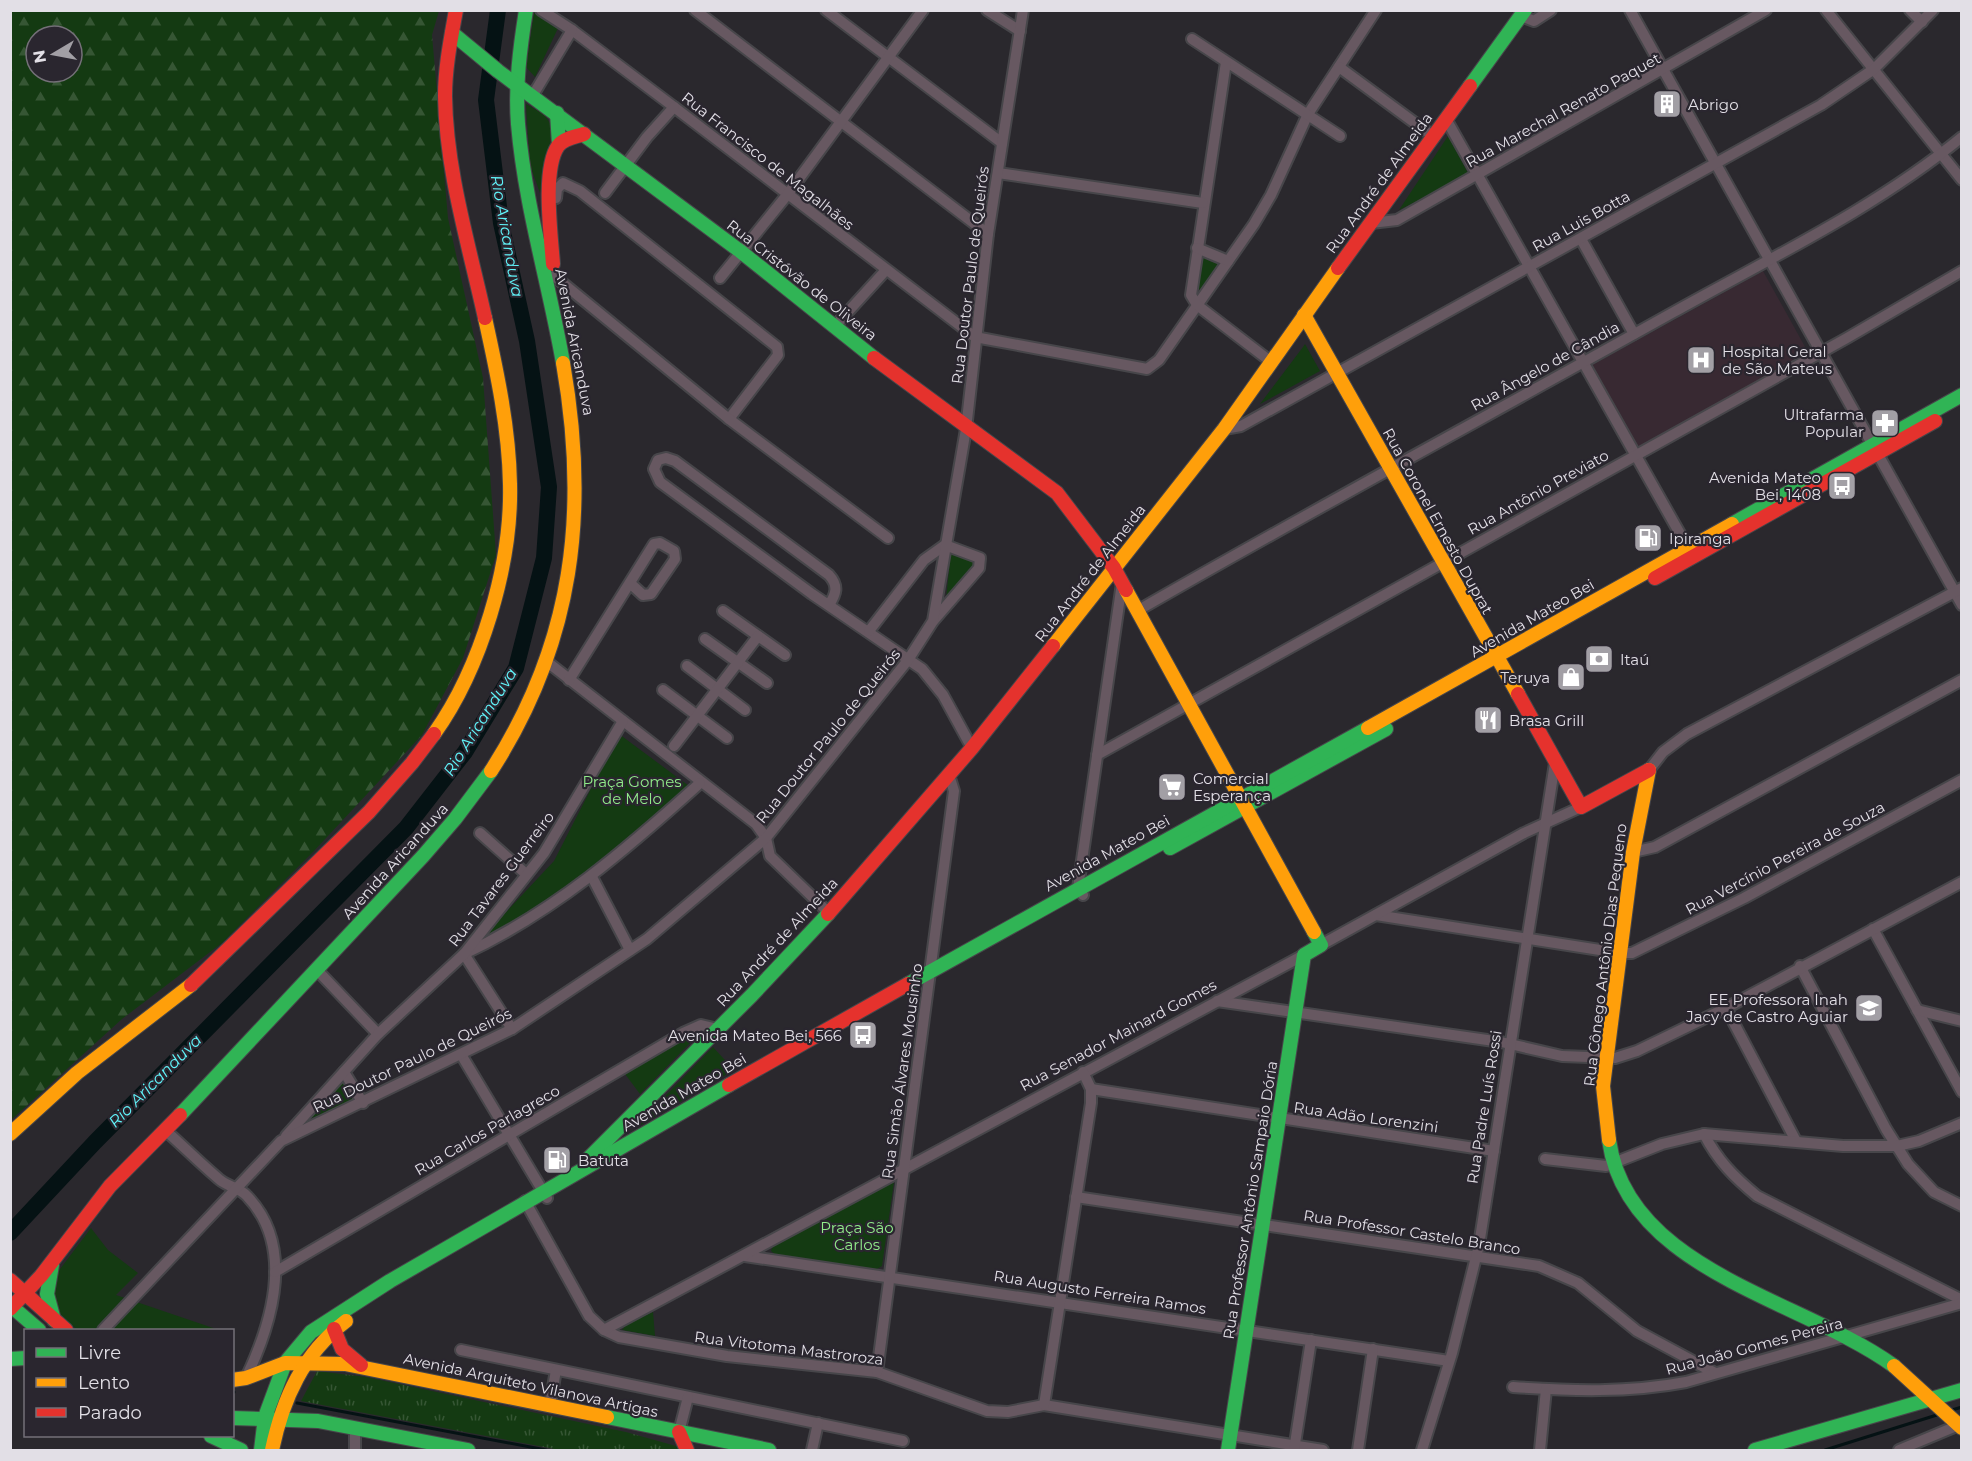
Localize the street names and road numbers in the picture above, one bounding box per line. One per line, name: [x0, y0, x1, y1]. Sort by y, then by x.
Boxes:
street label: Rua Marechal Renato Paquet: [1462, 48, 1664, 172]
street label: Rua Francisco de Magalhães: [678, 88, 858, 234]
street label: Rua André de Almeida: [1321, 109, 1437, 257]
street label: Rua Doutor Paulo de Queirós: [947, 165, 993, 385]
street label: Rua Luis Botta: [1529, 186, 1633, 256]
street label: Rua Cristóvão de Oliveira: [723, 215, 881, 345]
street label: Avenida Aricanduva: [551, 267, 599, 417]
street label: Rua Ângelo de Cândia: [1467, 317, 1623, 415]
street label: Rua Coronel Ernesto Duprat: [1379, 424, 1497, 618]
street label: Rua Antônio Previato: [1464, 445, 1612, 539]
street label: Rua André de Almeida: [1030, 500, 1150, 646]
street label: Avenida Mateo Bei: [1467, 575, 1597, 661]
street label: Rua Doutor Paulo de Queirós: [752, 645, 904, 827]
street label: Rua Vercínio Pereira de Souza: [1682, 797, 1888, 919]
street label: Avenida Aricanduva: [338, 799, 452, 923]
street label: Rua Tavares Guerreiro: [444, 808, 558, 950]
street label: Avenida Mateo Bei: [1041, 811, 1173, 895]
street label: Rua Cônego Antônio Dias Pequeno: [1579, 822, 1631, 1088]
street label: Rua André de Almeida: [712, 874, 842, 1010]
street label: Rua Simão Álvares Mousinho: [877, 962, 927, 1180]
street label: Rua Senador Mainard Gomes: [1016, 975, 1220, 1095]
street label: Rua Doutor Paulo de Queirós: [309, 1003, 515, 1117]
street label: Rua Padre Luís Rossi: [1462, 1029, 1506, 1185]
street label: Avenida Mateo Bei: [619, 1049, 749, 1135]
street label: Rua Professor Antônio Sampaio Dória: [1219, 1059, 1281, 1341]
street label: Rua Carlos Parlagreco: [411, 1081, 563, 1179]
street label: Rua Adão Lorenzini: [1293, 1097, 1439, 1137]
street label: Rua Professor Castelo Branco: [1302, 1205, 1522, 1259]
street label: Rua Augusto Ferreira Ramos: [992, 1266, 1208, 1318]
street label: Rua João Gomes Pereira: [1663, 1313, 1845, 1379]
street label: Rua Vitotoma Mastroroza: [693, 1327, 885, 1369]
street label: Avenida Arquiteto Vilanova Artigas: [402, 1349, 660, 1421]

